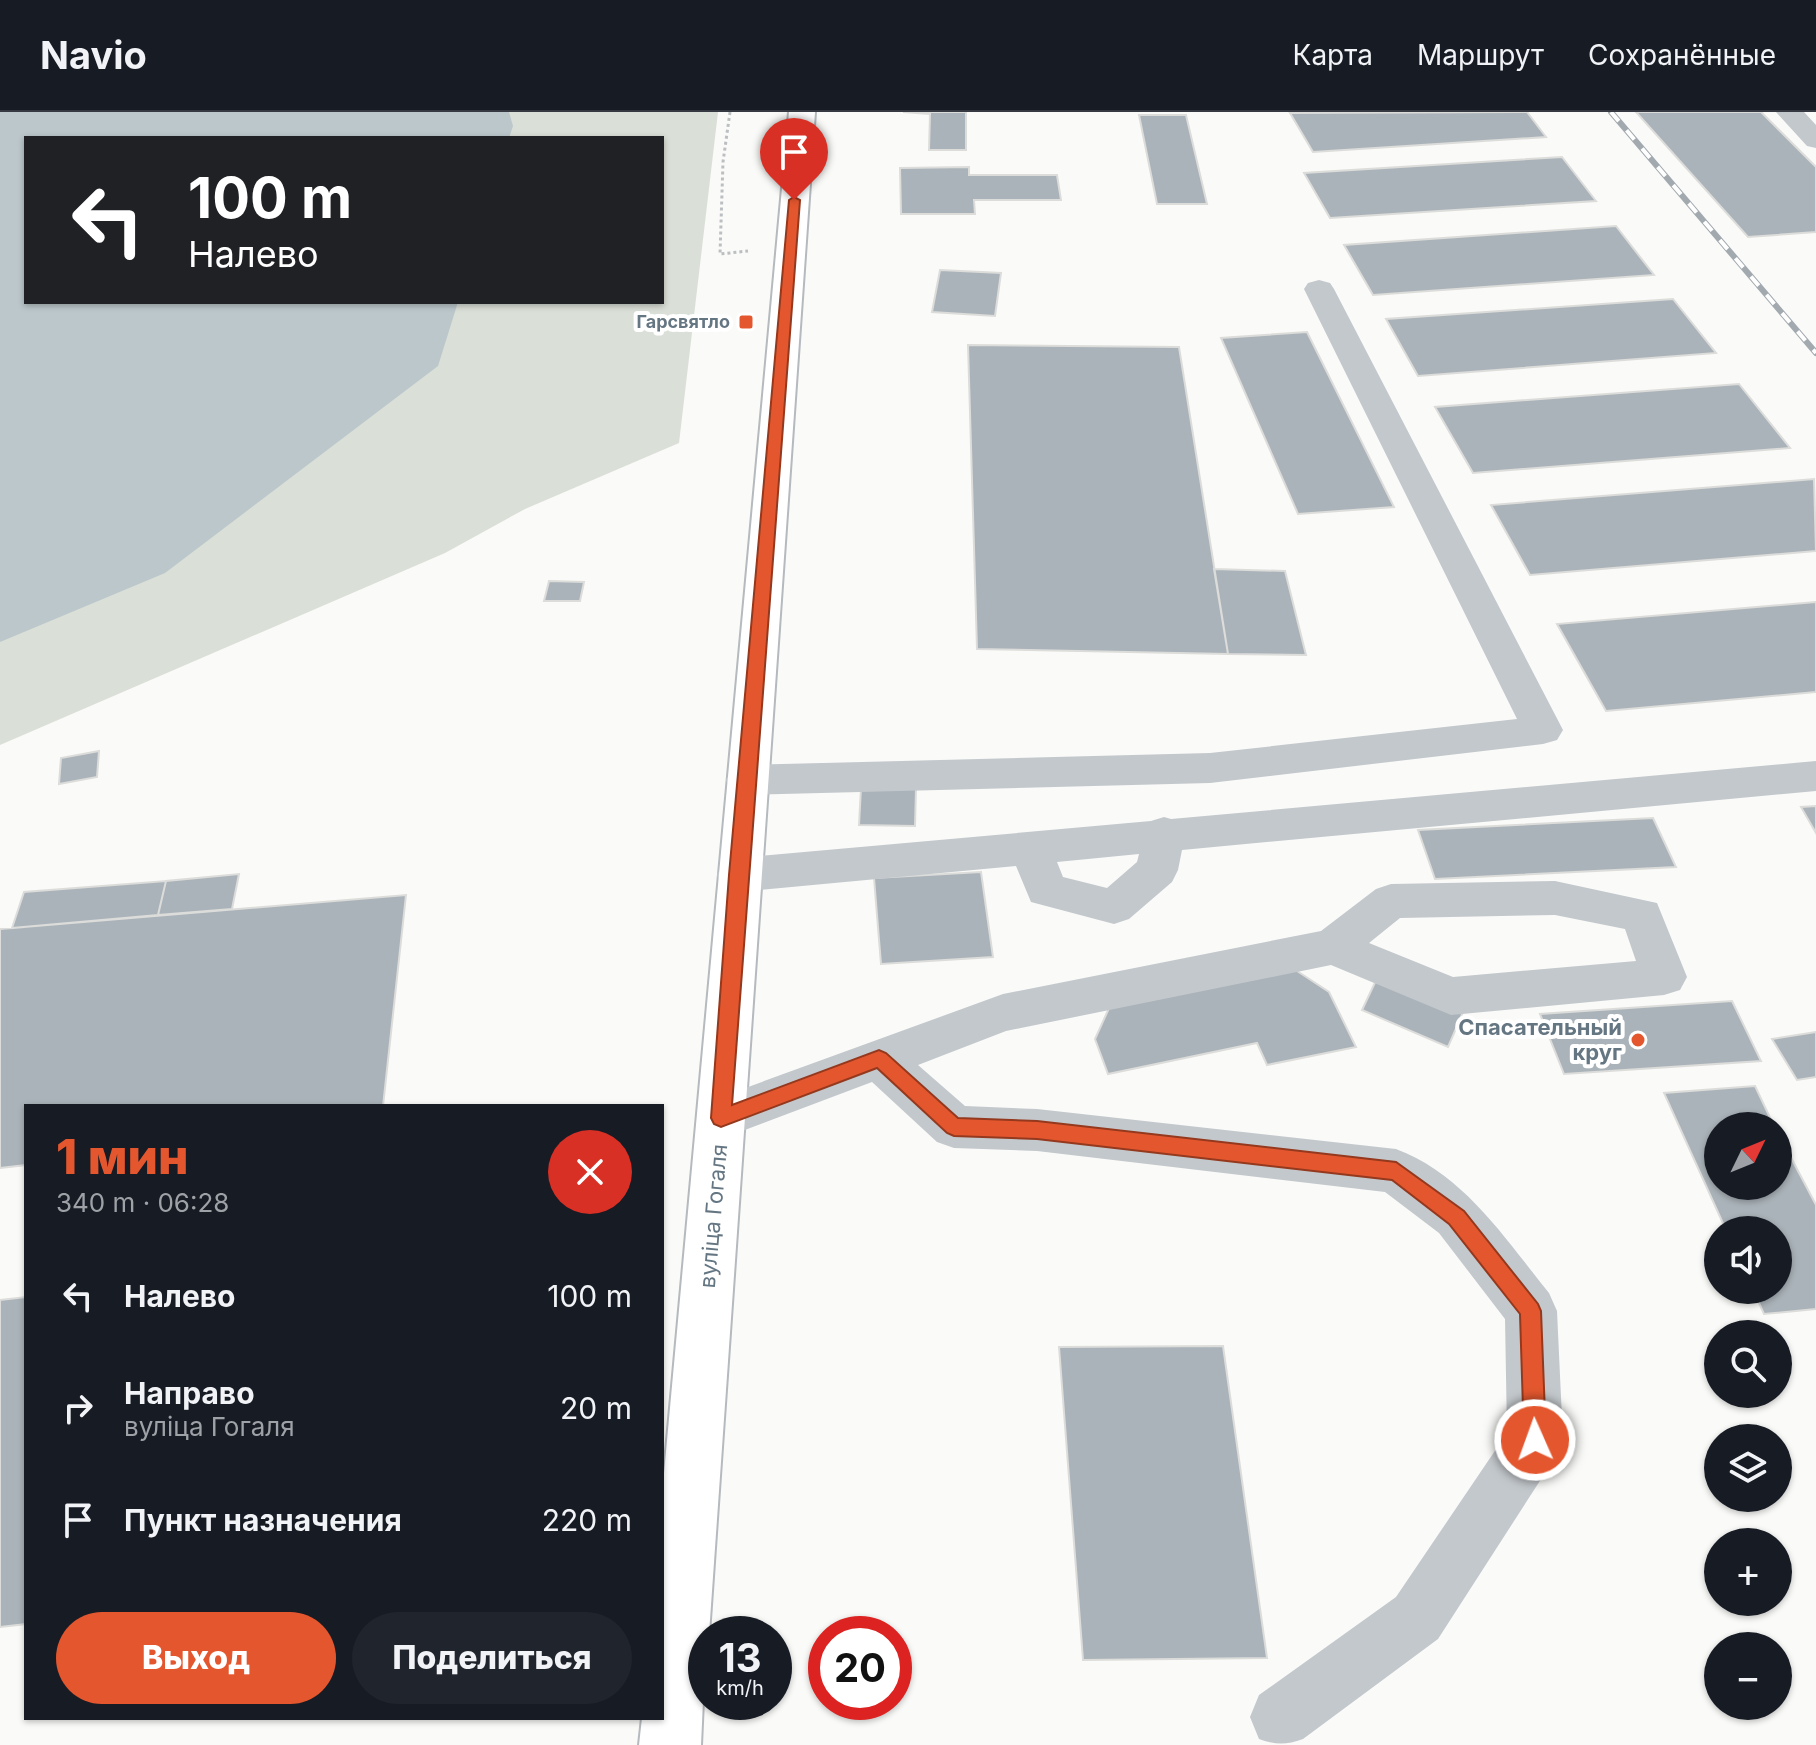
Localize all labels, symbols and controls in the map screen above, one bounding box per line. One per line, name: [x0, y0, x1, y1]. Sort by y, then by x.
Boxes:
text: Navio: [40, 32, 147, 78]
text: Карта: [1293, 38, 1373, 72]
text: Маршрут: [1417, 38, 1544, 72]
text: Сохранённые: [1588, 38, 1776, 72]
pin: [760, 118, 828, 200]
icon: arrive: [772, 130, 816, 174]
text: 100 m: [188, 164, 352, 232]
icon: left: [56, 168, 160, 272]
text: Налево: [188, 232, 319, 276]
place label: Гарсвятло: [637, 311, 730, 332]
marker: Гарсвятло: [737, 313, 755, 331]
place label: Спасательный круг: [1458, 1014, 1622, 1065]
marker: Спасательный круг: [1629, 1031, 1647, 1049]
north arrow: [1704, 1112, 1792, 1200]
map controls: [1704, 1112, 1792, 1720]
text: 1 мин: [56, 1127, 188, 1186]
button: close: [548, 1130, 632, 1214]
street label: вуліца Гогаля: [694, 1143, 732, 1289]
text: 340 m · 06:28: [56, 1187, 229, 1218]
button: sound: [1704, 1216, 1792, 1304]
icon: left: [56, 1274, 100, 1318]
text: Налево: [124, 1278, 236, 1314]
text: 100 m: [547, 1278, 632, 1314]
button: search: [1704, 1320, 1792, 1408]
text: Направо: [124, 1375, 255, 1411]
icon: right: [56, 1386, 100, 1430]
text: 20 m: [560, 1390, 632, 1426]
position arrow: [1493, 1398, 1577, 1482]
text: вуліца Гогаля: [124, 1411, 295, 1442]
button: layers: [1704, 1424, 1792, 1512]
icon: arrive: [56, 1498, 100, 1542]
text: Пункт назначения: [124, 1502, 402, 1538]
text: 220 m: [542, 1502, 632, 1538]
button: +: [1704, 1528, 1792, 1616]
button: Выход: [56, 1612, 336, 1704]
button: Поделиться: [352, 1612, 632, 1704]
speed limit sign: 20: [808, 1616, 912, 1720]
button: −: [1704, 1632, 1792, 1720]
text: 13: [718, 1633, 762, 1682]
text: km/h: [716, 1676, 764, 1700]

